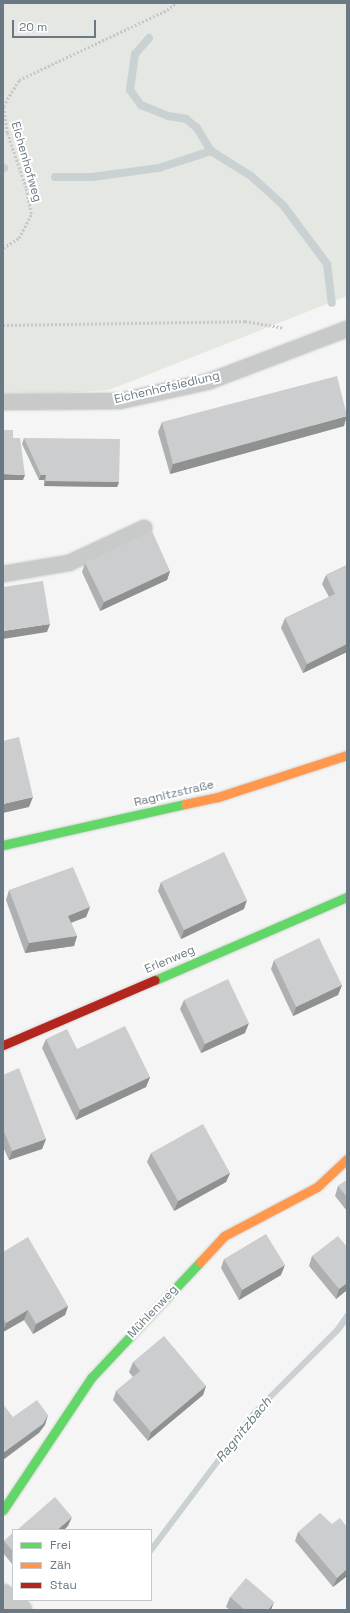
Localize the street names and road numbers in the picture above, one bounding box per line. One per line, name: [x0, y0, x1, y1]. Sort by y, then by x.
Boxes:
street label: Eichenhofweg: [8, 120, 44, 204]
street label: Eichenhofsiedlung: [113, 369, 221, 407]
street label: Ragnitzstraße: [133, 778, 215, 810]
street label: Erlenweg: [143, 943, 197, 977]
street label: Mühlenweg: [125, 1283, 181, 1341]

